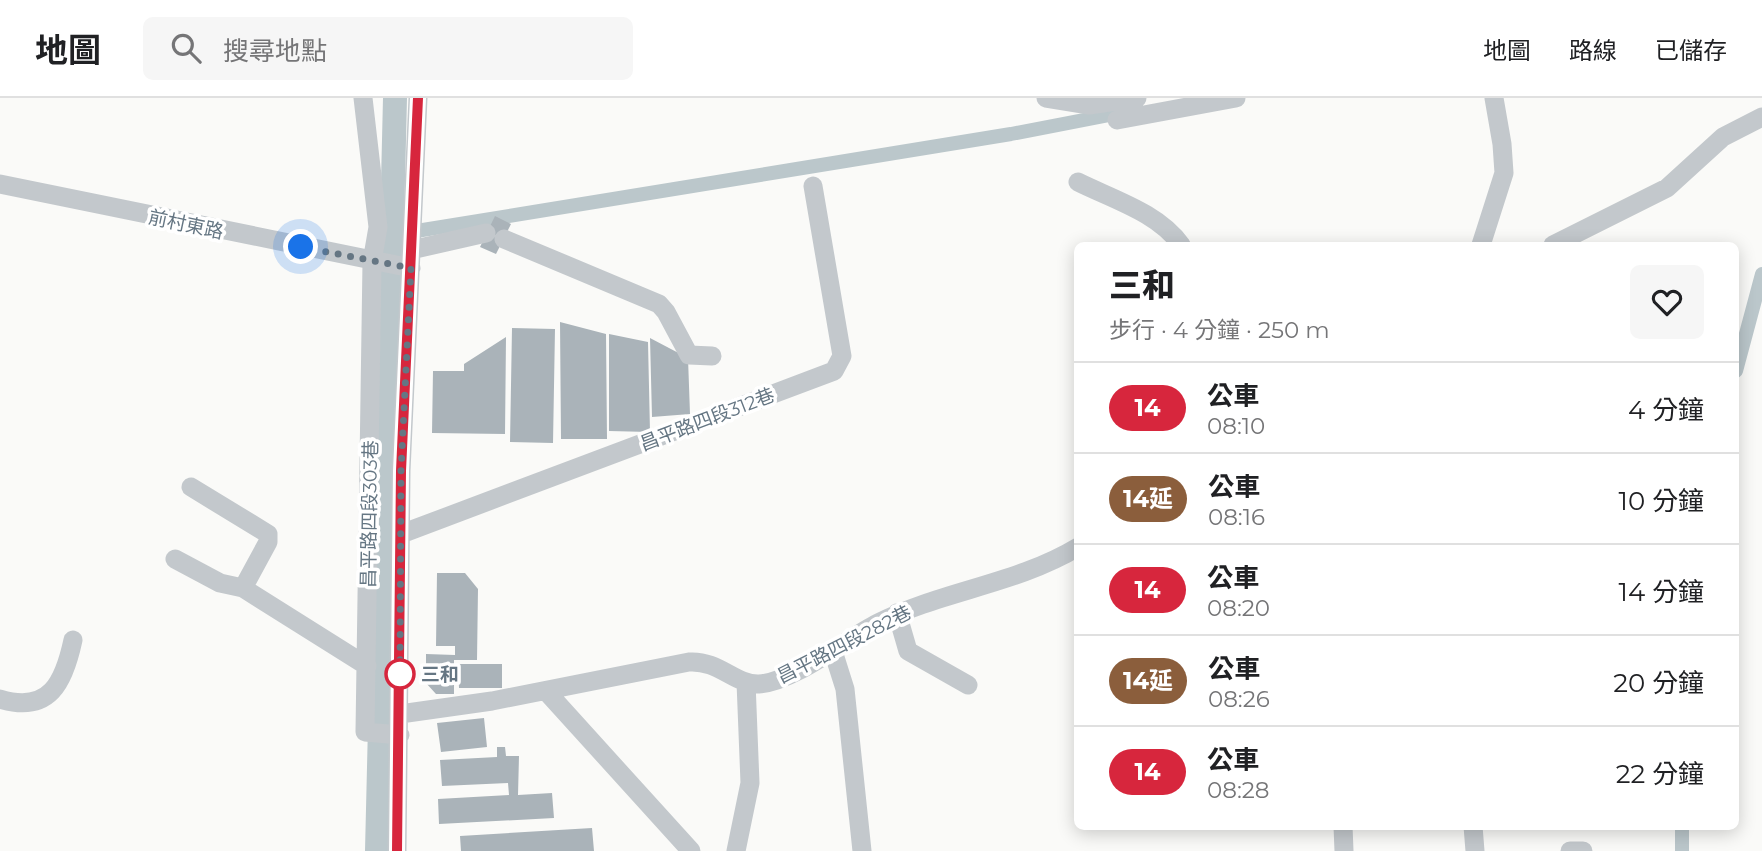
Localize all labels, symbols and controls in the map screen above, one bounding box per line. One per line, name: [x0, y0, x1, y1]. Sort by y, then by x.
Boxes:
search box: [143, 17, 633, 80]
icon: search: [167, 29, 205, 67]
text: 地圖: [35, 30, 101, 70]
text: 搜尋地點: [223, 35, 327, 67]
text: 地圖: [1483, 36, 1531, 65]
text: 路線: [1569, 36, 1617, 65]
text: 已儲存: [1655, 36, 1727, 65]
street label: 前村東路: [146, 205, 225, 244]
your location: [283, 229, 318, 264]
text: 三和: [1109, 265, 1175, 305]
button: heart: [1630, 265, 1704, 339]
text: 步行 · 4 分鐘 · 250 m: [1109, 316, 1330, 344]
text: 公車: [1207, 380, 1259, 412]
street label: 昌平路四段312巷: [637, 383, 778, 456]
text: 14: [1135, 393, 1160, 422]
text: 4 分鐘: [1628, 394, 1704, 426]
text: 08:10: [1207, 412, 1265, 440]
street label: 昌平路四段303巷: [357, 440, 382, 588]
text: 公車: [1208, 471, 1260, 503]
text: 14延: [1123, 484, 1173, 513]
text: 10 分鐘: [1619, 485, 1704, 517]
text: 08:16: [1208, 503, 1265, 531]
text: 公車: [1207, 562, 1259, 594]
text: 14: [1135, 575, 1160, 604]
text: 14 分鐘: [1619, 576, 1704, 608]
text: 08:20: [1207, 594, 1270, 622]
street label: 昌平路四段282巷: [773, 601, 915, 688]
text: 公車: [1208, 653, 1260, 685]
marker: 三和: [385, 659, 415, 689]
place label: 三和: [421, 663, 459, 686]
text: 14延: [1123, 666, 1173, 695]
text: 20 分鐘: [1613, 667, 1704, 699]
text: 08:26: [1208, 685, 1270, 713]
text: 公車: [1207, 744, 1259, 776]
text: 14: [1135, 757, 1160, 786]
text: 22 分鐘: [1616, 758, 1704, 790]
text: 08:28: [1207, 776, 1270, 804]

